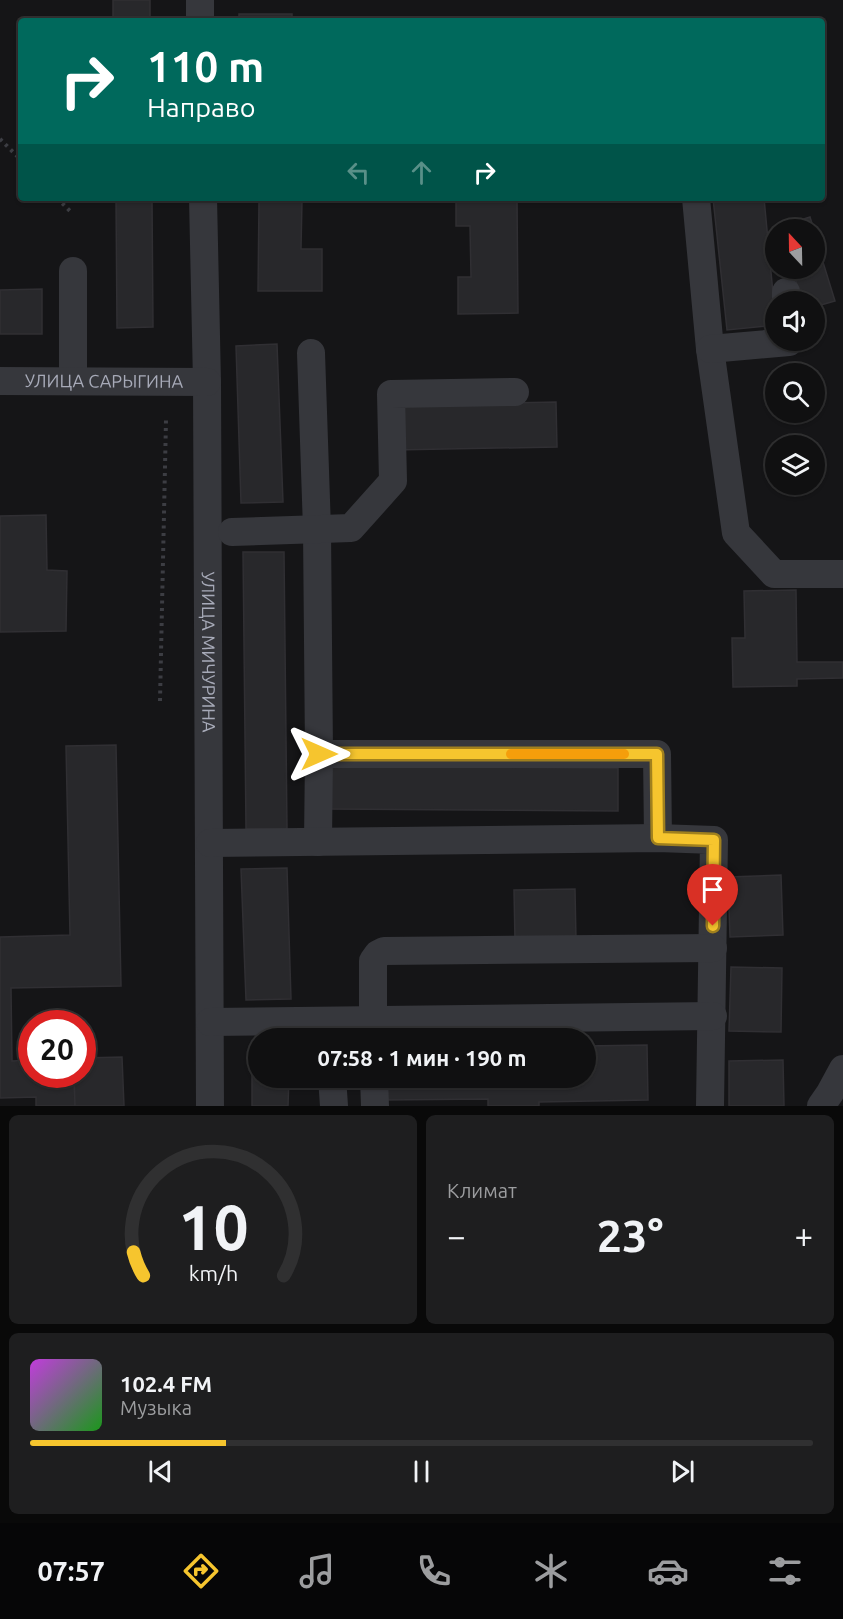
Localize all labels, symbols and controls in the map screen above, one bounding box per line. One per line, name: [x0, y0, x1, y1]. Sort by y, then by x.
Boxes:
icon: right: [48, 42, 126, 120]
text: 110 m: [147, 43, 264, 90]
text: Направо: [147, 92, 256, 122]
icon: left: [342, 156, 375, 189]
icon: ahead: [405, 156, 438, 189]
icon: right: [468, 156, 501, 189]
north arrow: [765, 219, 825, 279]
map controls: [765, 219, 825, 495]
button: sound: [765, 291, 825, 351]
button: search: [765, 363, 825, 423]
street label: УЛИЦА САРЫГИНА: [25, 370, 184, 391]
button: layers: [765, 435, 825, 495]
street label: УЛИЦА МИЧУРИНА: [199, 571, 219, 733]
position arrow: [287, 722, 351, 786]
pin: [687, 864, 738, 926]
icon: arrive: [696, 873, 729, 906]
speed limit sign: 20: [18, 1010, 96, 1088]
text: 07:58 · 1 мин · 190 m: [318, 1045, 526, 1070]
text: Климат: [447, 1179, 517, 1202]
text: 10: [178, 1192, 248, 1262]
text: 23°: [597, 1210, 663, 1261]
text: −: [447, 1217, 466, 1254]
text: +: [794, 1217, 813, 1254]
text: km/h: [188, 1262, 238, 1286]
text: 102.4 FM: [120, 1371, 212, 1396]
text: Музыка: [120, 1396, 192, 1419]
icon: previous: [144, 1455, 177, 1488]
icon: pause: [405, 1455, 438, 1488]
icon: next: [666, 1455, 699, 1488]
icon: directions: [180, 1550, 222, 1592]
icon: music: [296, 1550, 338, 1592]
icon: phone: [413, 1550, 455, 1592]
icon: climate: [530, 1550, 572, 1592]
icon: car: [647, 1550, 689, 1592]
icon: filters: [764, 1550, 806, 1592]
text: 07:57: [37, 1556, 105, 1586]

